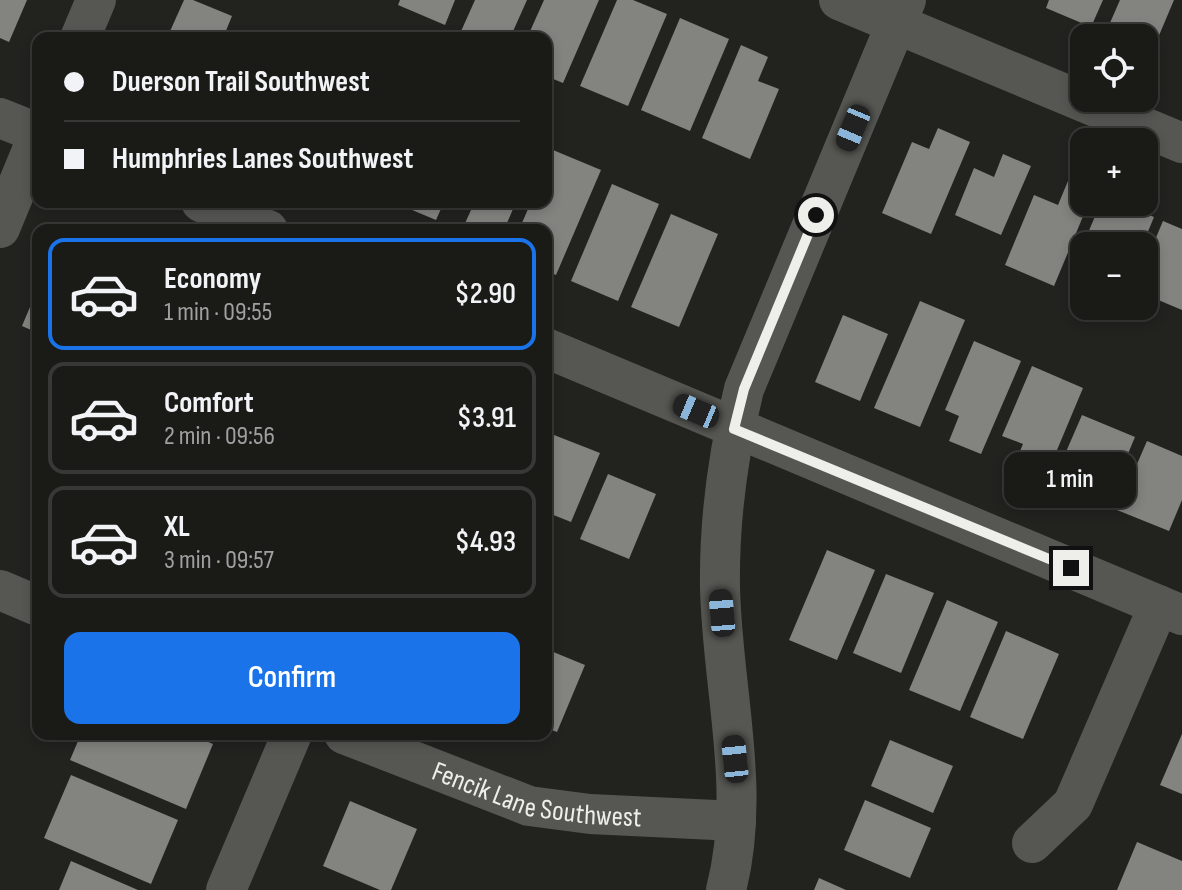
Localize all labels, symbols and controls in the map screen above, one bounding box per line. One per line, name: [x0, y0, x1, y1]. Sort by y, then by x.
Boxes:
map controls: [1070, 24, 1158, 320]
button: locate: [1070, 24, 1158, 112]
text: Duerson Trail Southwest: [112, 64, 370, 100]
car: [833, 101, 873, 155]
button: +: [1070, 128, 1158, 216]
text: Humphries Lanes Southwest: [112, 141, 413, 177]
route start: [798, 197, 834, 233]
button: −: [1070, 232, 1158, 320]
icon: car: [68, 258, 140, 330]
text: Economy: [164, 261, 261, 297]
text: $2.90: [454, 276, 516, 312]
text: 1 min · 09:55: [164, 297, 272, 328]
icon: car: [68, 382, 140, 454]
text: Comfort: [164, 385, 254, 421]
car: [669, 391, 723, 431]
text: $3.91: [457, 400, 516, 436]
text: 2 min · 09:56: [164, 421, 275, 452]
callout: 1 min: [1005, 452, 1137, 508]
text: 1 min: [1046, 464, 1094, 495]
icon: car: [68, 506, 140, 578]
text: XL: [164, 509, 190, 545]
text: $4.93: [455, 524, 516, 560]
text: 3 min · 09:57: [164, 545, 274, 576]
route end: [1053, 550, 1089, 586]
car: [708, 588, 736, 638]
button: Confirm: [64, 632, 520, 724]
car: [721, 734, 749, 784]
street label: Fencik Lane Southwest: [427, 755, 642, 834]

